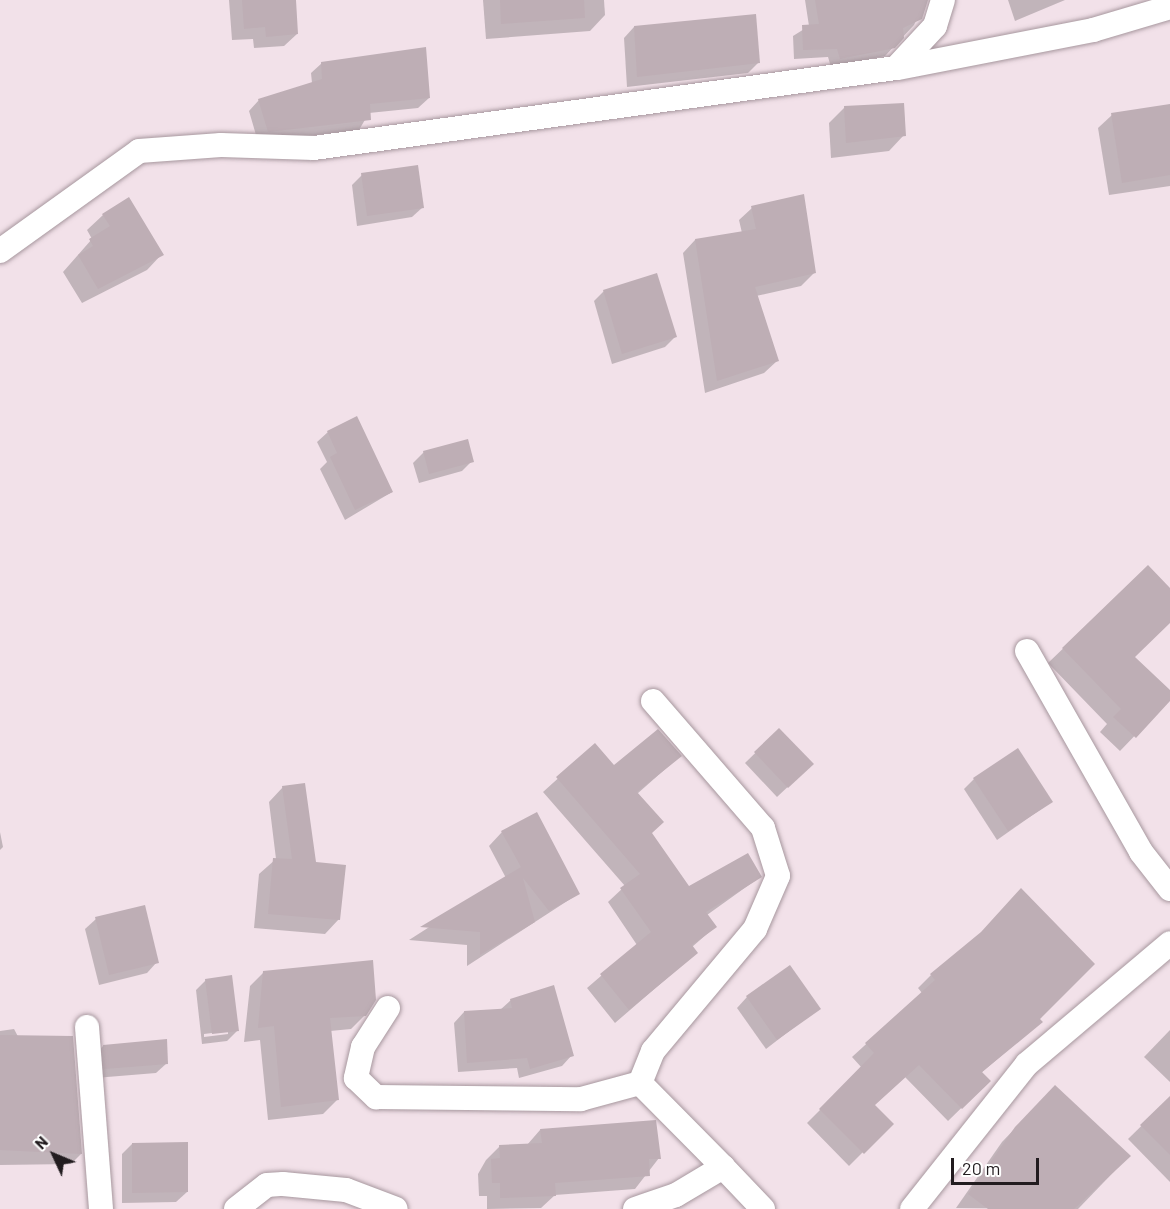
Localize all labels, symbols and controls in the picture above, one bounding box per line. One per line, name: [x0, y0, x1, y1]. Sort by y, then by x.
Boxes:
north arrow: [24, 1125, 84, 1185]
text: N: [30, 1132, 51, 1153]
scale bar: [954, 1146, 1042, 1184]
text: 20 m: [962, 1157, 1000, 1179]

